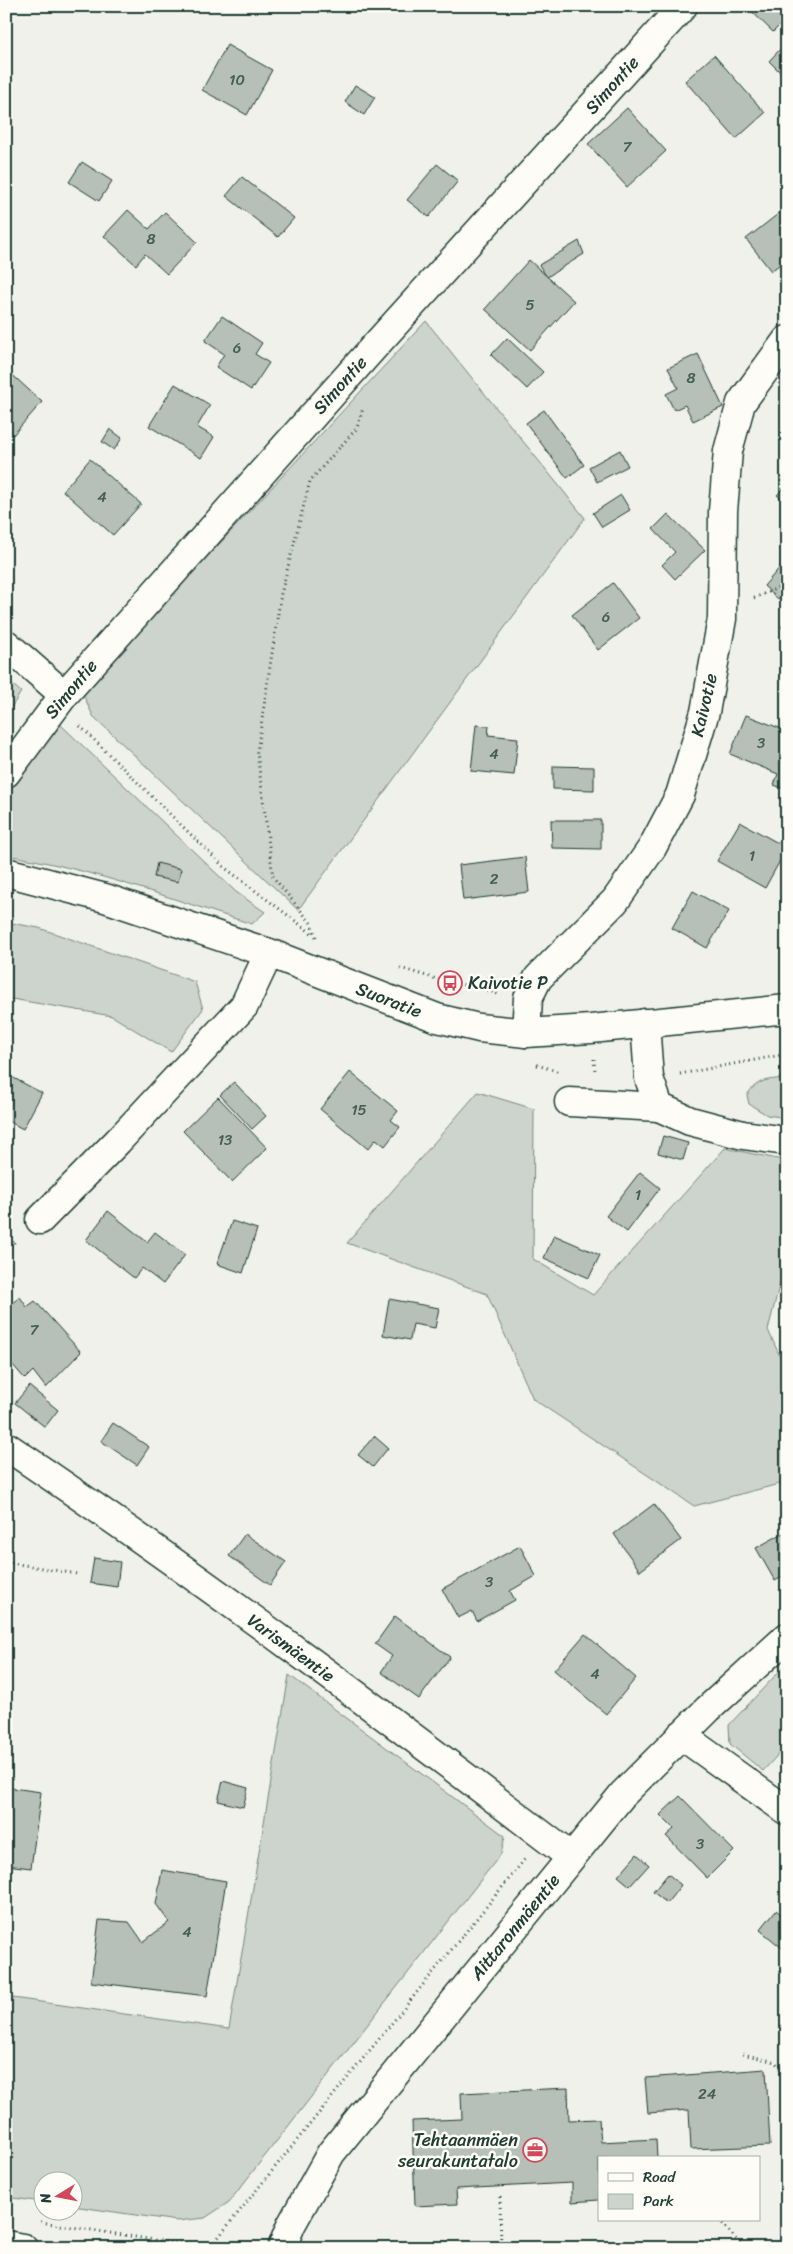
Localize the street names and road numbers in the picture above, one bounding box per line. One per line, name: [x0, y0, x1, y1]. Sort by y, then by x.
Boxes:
street label: Simontie: [577, 48, 647, 122]
street label: Simontie: [305, 348, 375, 422]
street label: Simontie: [36, 652, 106, 726]
street label: Kaivotie: [681, 670, 727, 740]
street label: Suoratie: [351, 973, 427, 1027]
street label: Varismäentie: [240, 1605, 342, 1691]
street label: Aittaronmäentie: [461, 1866, 569, 1988]

